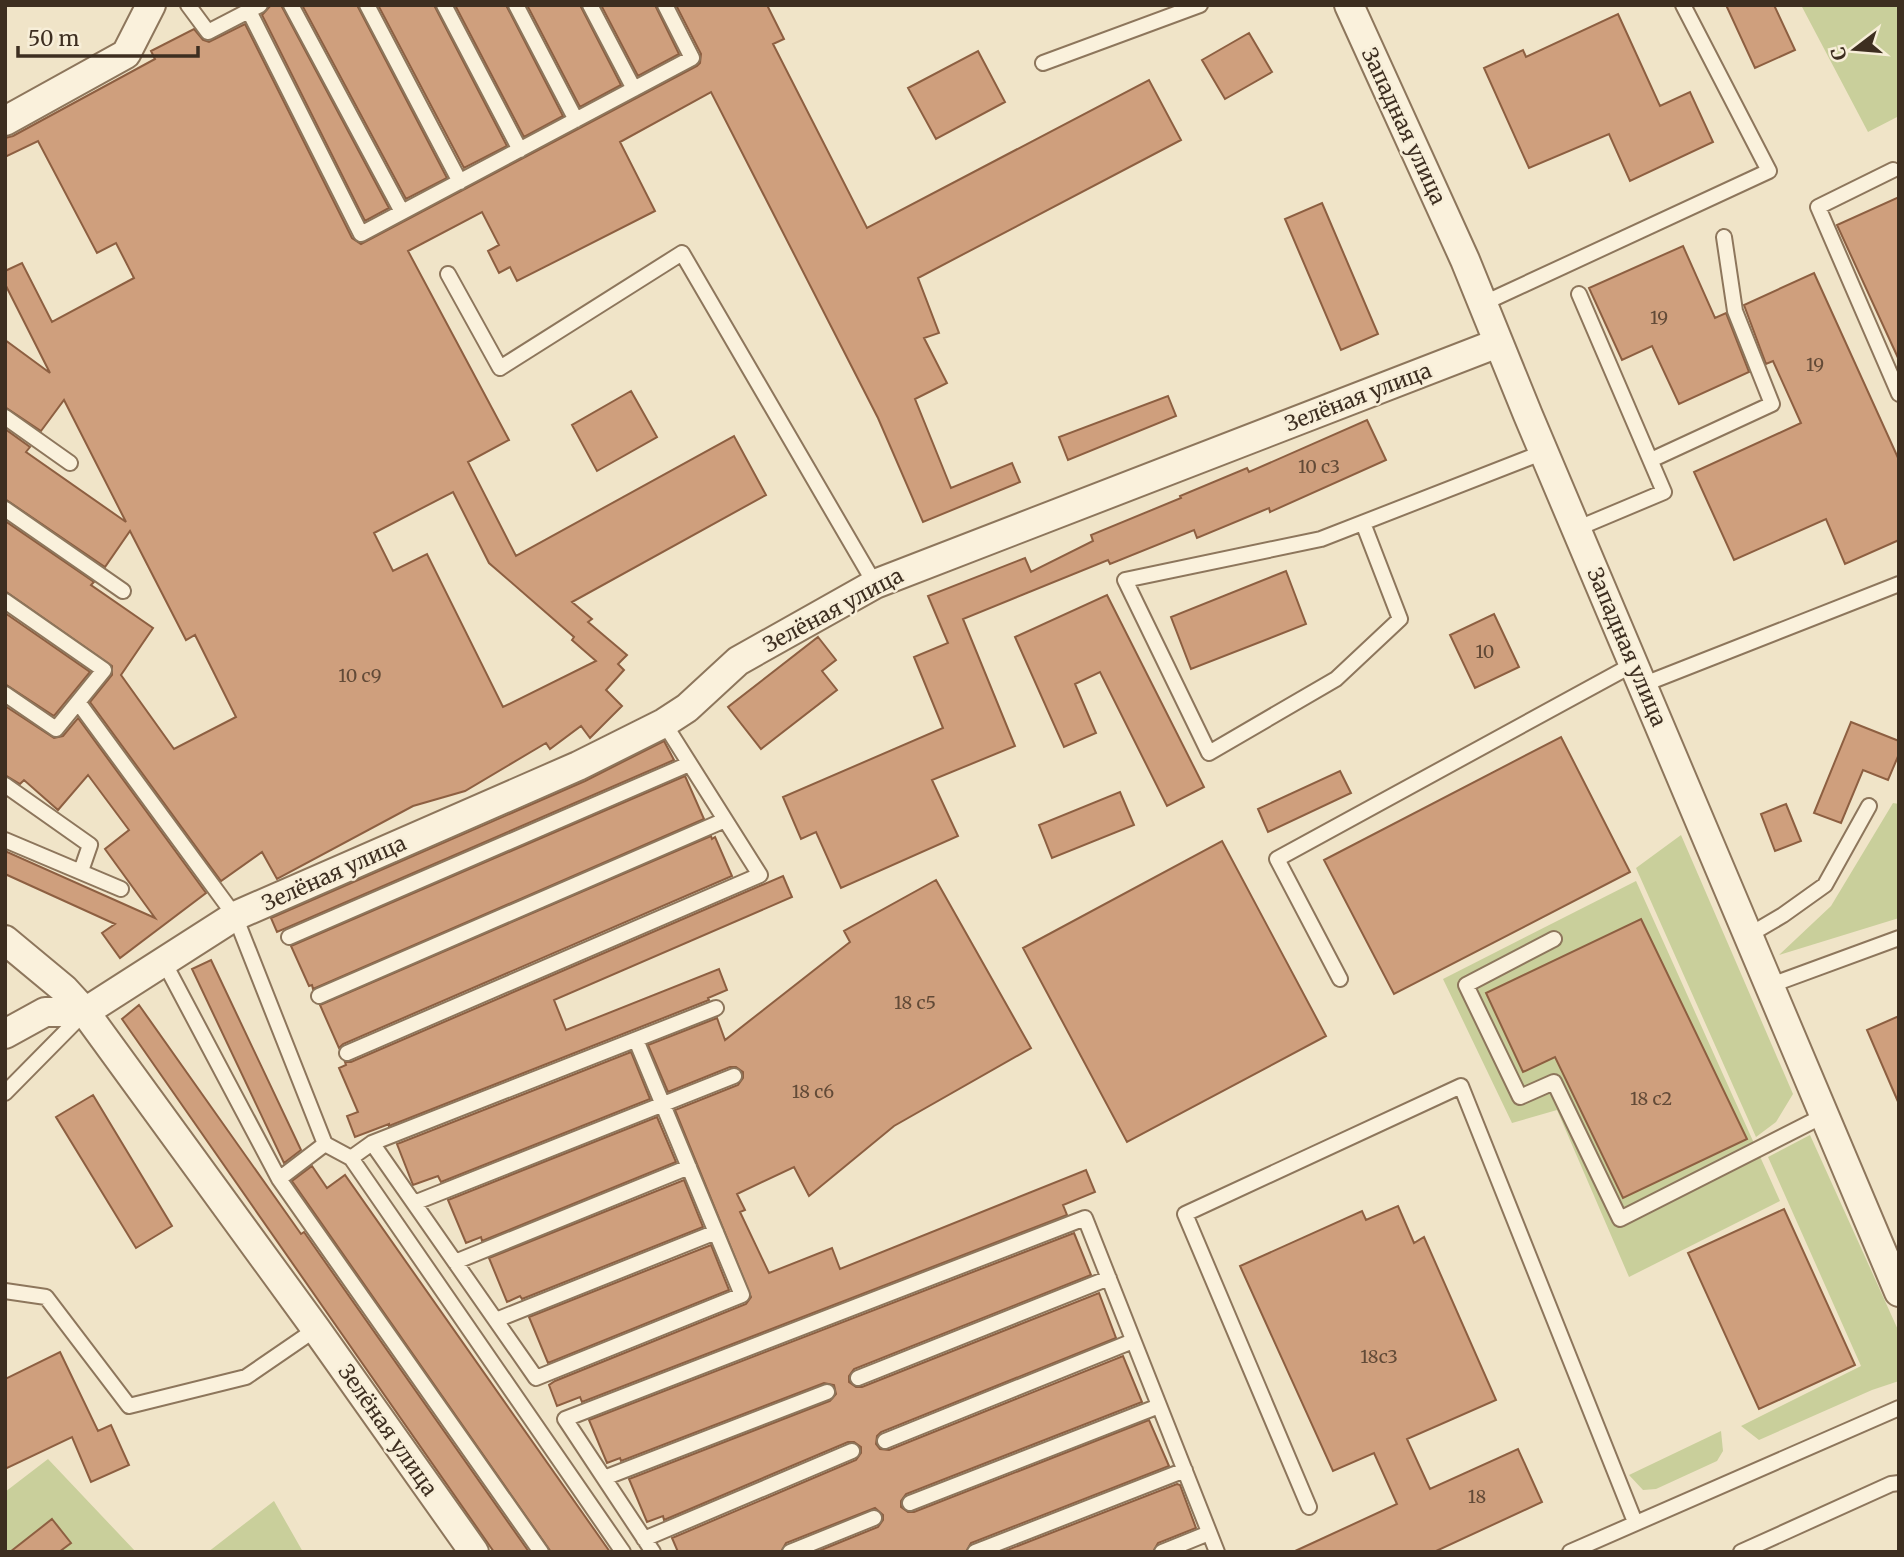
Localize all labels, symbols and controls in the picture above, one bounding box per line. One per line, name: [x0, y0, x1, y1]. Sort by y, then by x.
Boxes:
scale bar: [18, 14, 198, 58]
north arrow: [1820, 14, 1890, 84]
text: 50 m: [28, 25, 79, 52]
street label: Западная улица: [1356, 43, 1452, 209]
text: С: [1825, 44, 1852, 63]
house number: 19: [1650, 306, 1668, 329]
house number: 19: [1806, 353, 1824, 376]
street label: Зелёная улица: [1281, 357, 1435, 437]
house number: 10 с3: [1298, 455, 1340, 478]
street label: Зелёная улица: [758, 562, 908, 658]
street label: Западная улица: [1581, 563, 1673, 731]
house number: 10: [1476, 640, 1494, 663]
house number: 10 с9: [338, 664, 382, 687]
street label: Зелёная улица: [258, 829, 410, 917]
house number: 18 с5: [894, 991, 936, 1014]
house number: 18 с6: [792, 1080, 834, 1103]
house number: 18 с2: [1630, 1087, 1672, 1110]
house number: 18с3: [1360, 1345, 1398, 1368]
street label: Зелёная улица: [333, 1359, 443, 1501]
house number: 18: [1468, 1485, 1486, 1508]

